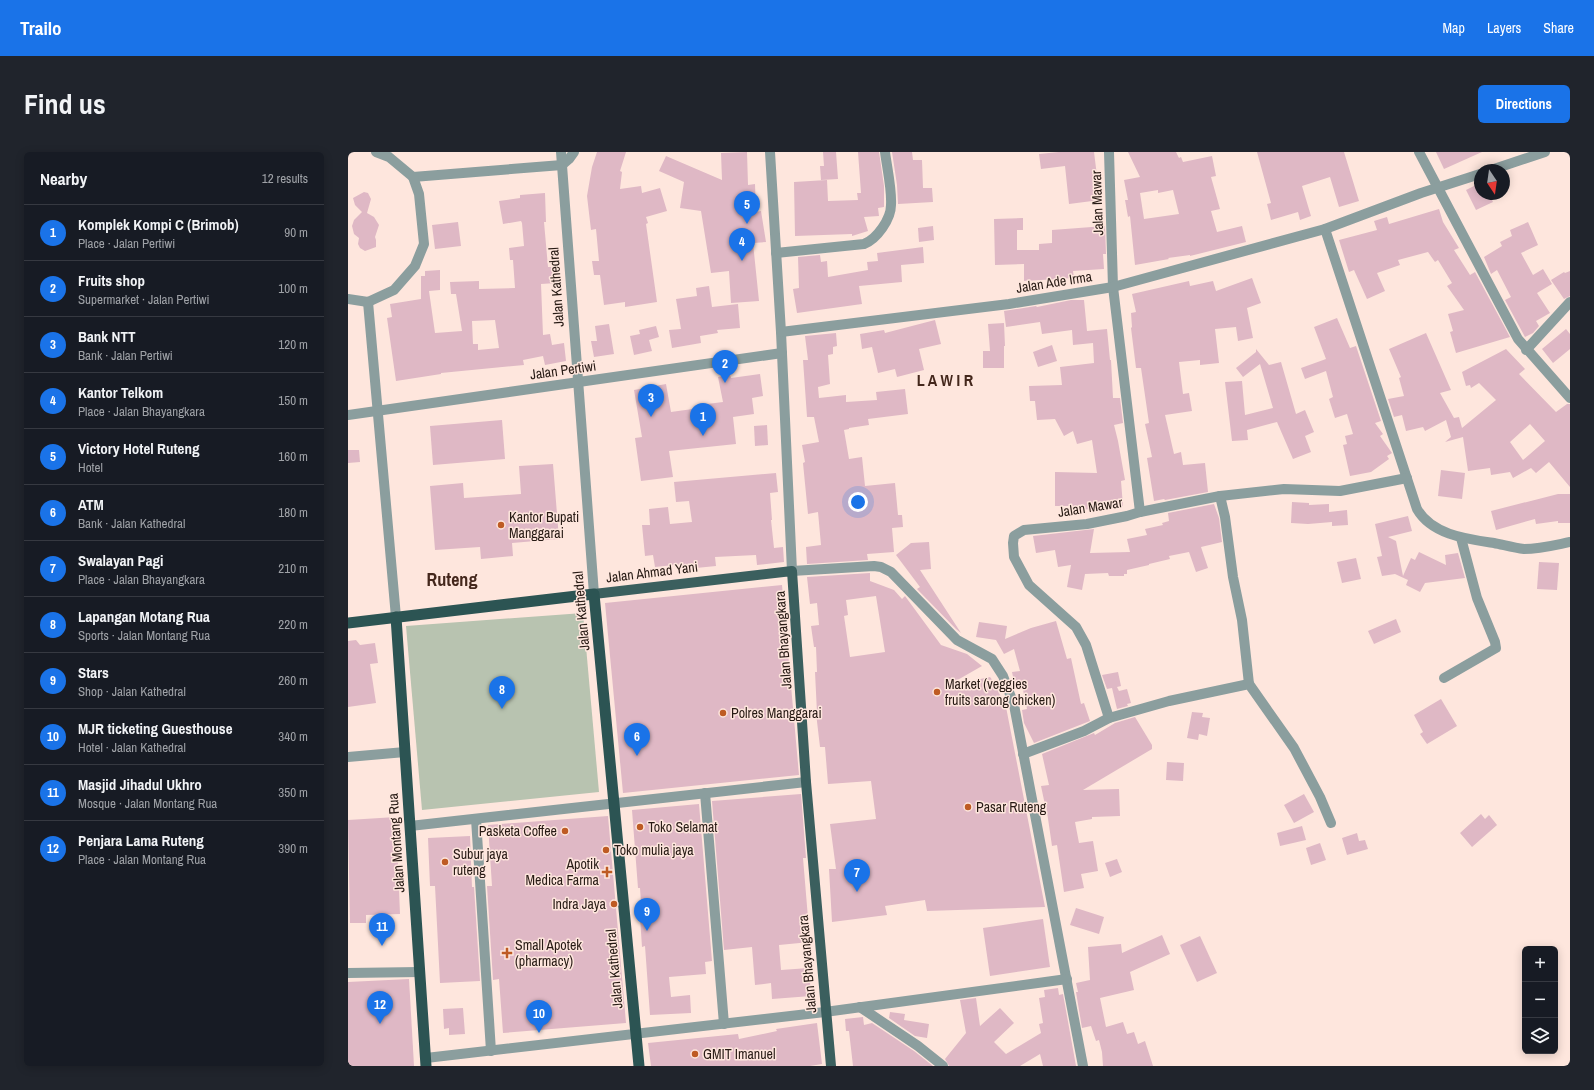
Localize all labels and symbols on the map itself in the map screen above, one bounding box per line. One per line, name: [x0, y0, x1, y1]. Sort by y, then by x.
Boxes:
north arrow: [1474, 164, 1510, 200]
street label: Jalan Mawar: [1087, 170, 1107, 236]
pin: 5: [734, 191, 760, 224]
pin: 4: [729, 228, 755, 261]
street label: Jalan Kathedral: [544, 247, 568, 327]
street label: Jalan Ade Irma: [1015, 267, 1094, 297]
pin: 2: [712, 350, 738, 383]
street label: Jalan Pertiwi: [529, 356, 597, 384]
district label: L A W I R: [917, 369, 974, 391]
pin: 3: [638, 384, 664, 417]
pin: 1: [690, 403, 716, 436]
your location: [848, 492, 868, 512]
street label: Jalan Mawar: [1056, 493, 1124, 521]
place label: Kantor Bupati Manggarai: [509, 508, 579, 542]
marker: Kantor Bupati Manggarai: [496, 520, 506, 530]
street label: Jalan Ahmad Yani: [605, 557, 699, 587]
district label: Ruteng: [427, 567, 477, 592]
street label: Jalan Kathedral: [569, 570, 593, 652]
street label: Jalan Bhayangkara: [771, 590, 795, 690]
place label: Market (veggies fruits sarong chicken): [945, 675, 1056, 709]
pin: 8: [489, 676, 515, 709]
marker: Market (veggies fruits sarong chicken): [932, 687, 942, 697]
place label: Polres Manggarai: [731, 704, 822, 722]
marker: Polres Manggarai: [718, 708, 728, 718]
pin: 6: [624, 723, 650, 756]
street label: Jalan Montang Rua: [384, 792, 408, 893]
place label: Pasar Ruteng: [976, 798, 1047, 816]
marker: Pasar Ruteng: [963, 802, 973, 812]
place label: Toko Selamat: [648, 818, 718, 836]
place label: Pasketa Coffee: [479, 822, 557, 840]
marker: Toko Selamat: [635, 822, 645, 832]
marker: Pasketa Coffee: [560, 826, 570, 836]
place label: Toko mulia jaya: [614, 841, 694, 859]
place label: Subur jaya ruteng: [453, 845, 508, 879]
marker: Toko mulia jaya: [601, 845, 611, 855]
place label: Apotik Medica Farma: [526, 855, 600, 889]
marker: Subur jaya ruteng: [440, 857, 450, 867]
pin: 7: [844, 859, 870, 892]
marker: Apotik Medica Farma: [602, 867, 612, 877]
place label: Indra Jaya: [552, 895, 607, 913]
pin: 9: [634, 898, 660, 931]
marker: Indra Jaya: [609, 899, 619, 909]
pin: 11: [369, 913, 395, 946]
street label: Jalan Bhayangkara: [794, 914, 820, 1014]
street label: Jalan Kathedral: [602, 928, 626, 1010]
place label: Small Apotek (pharmacy): [515, 936, 582, 970]
marker: Small Apotek (pharmacy): [502, 948, 512, 958]
pin: 12: [367, 991, 393, 1024]
pin: 10: [526, 1000, 552, 1033]
place label: GMIT Imanuel: [703, 1045, 776, 1063]
marker: GMIT Imanuel: [690, 1049, 700, 1059]

